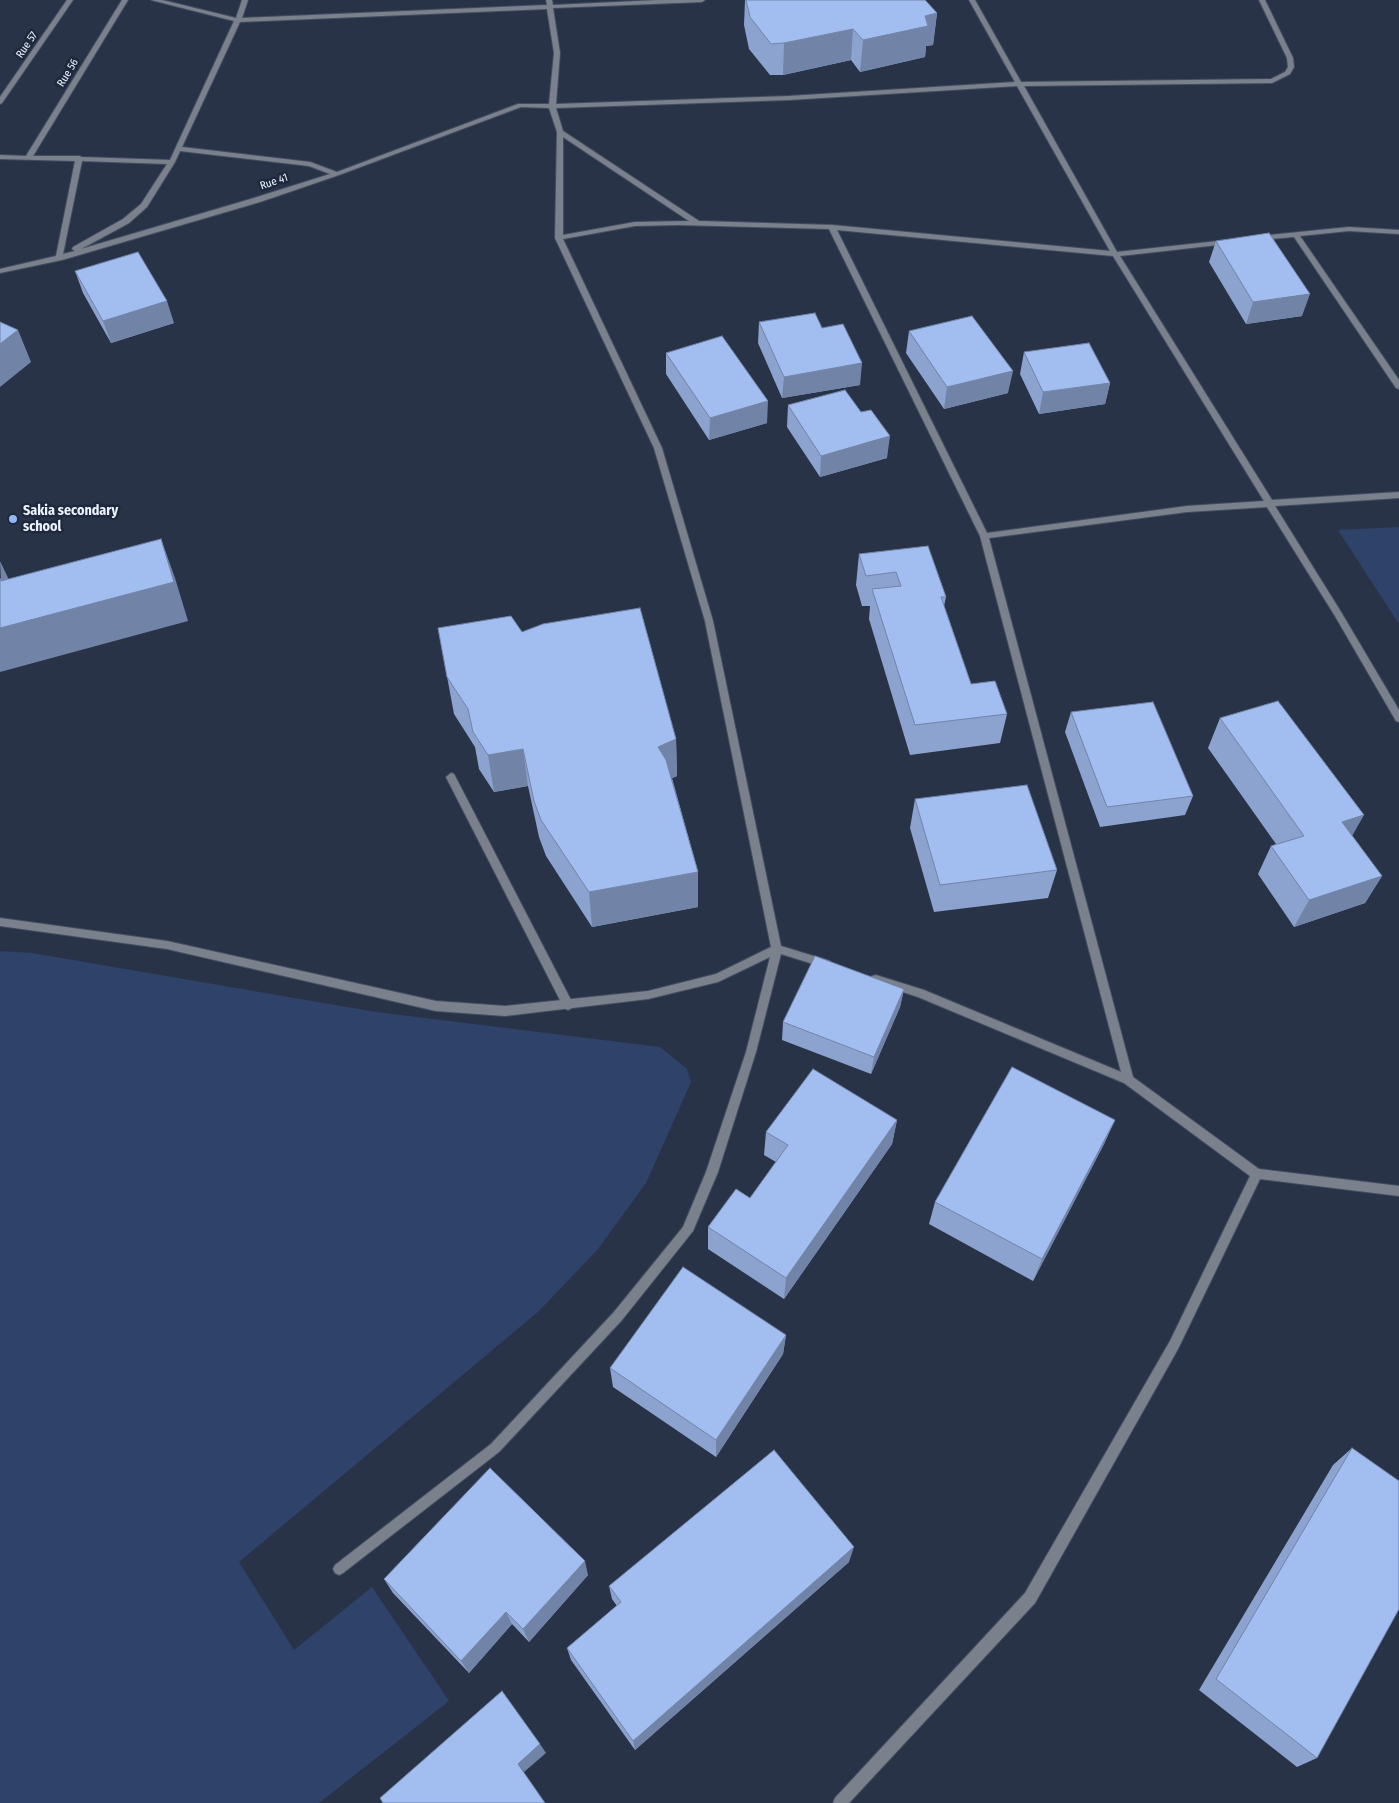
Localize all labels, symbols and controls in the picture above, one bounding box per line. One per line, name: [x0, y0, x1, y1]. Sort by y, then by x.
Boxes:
street label: Rue 57: [13, 29, 41, 61]
street label: Rue 56: [55, 57, 81, 89]
street label: Rue 41: [258, 171, 290, 193]
place label: Sakia secondary school: [23, 503, 118, 536]
marker: Sakia secondary school: [7, 513, 19, 525]

